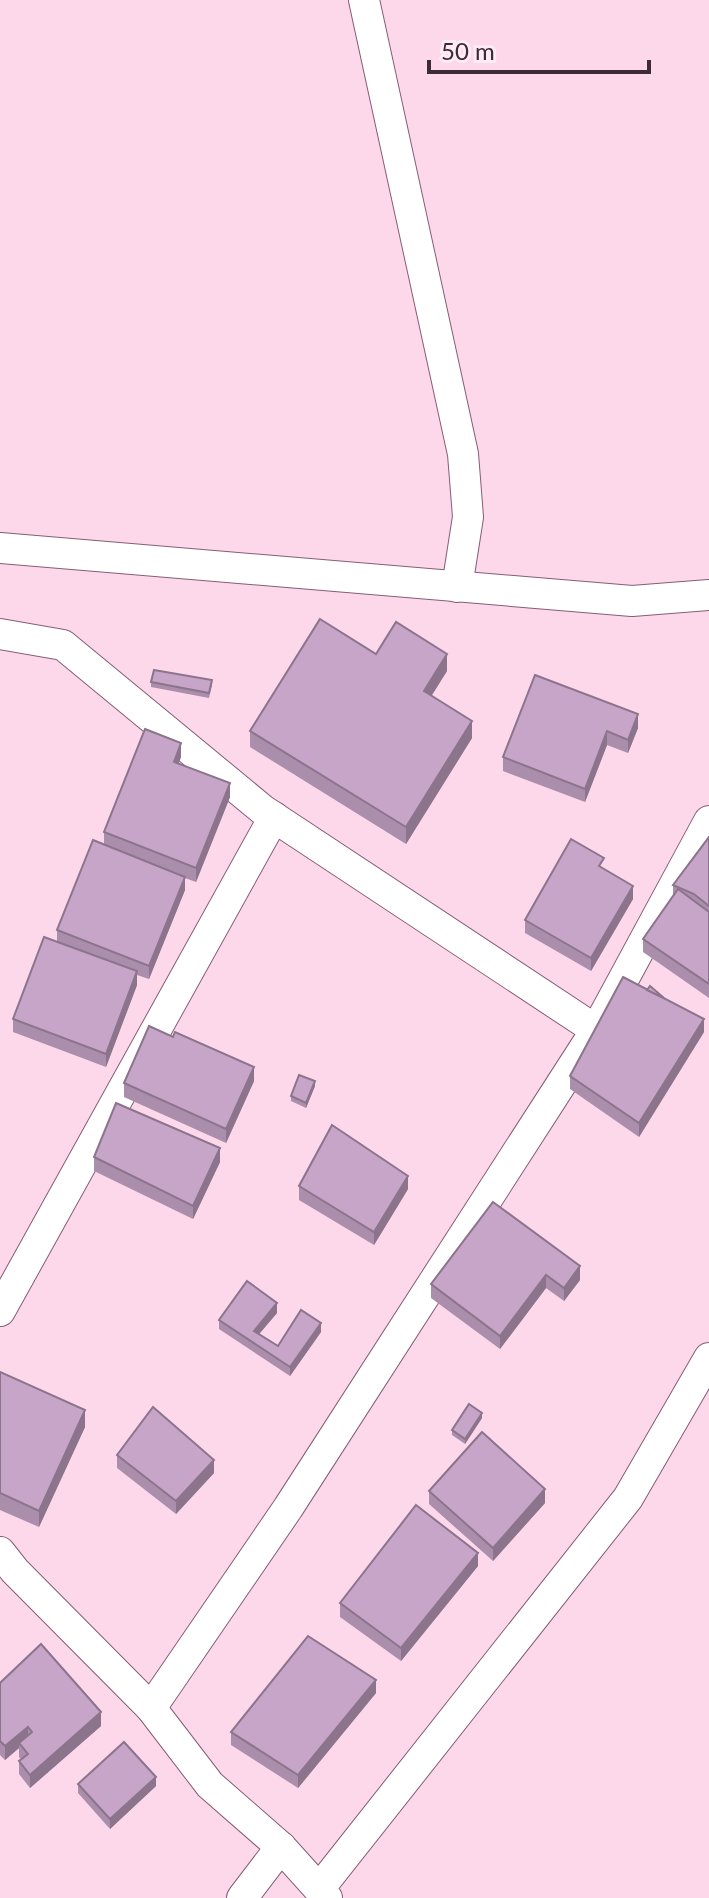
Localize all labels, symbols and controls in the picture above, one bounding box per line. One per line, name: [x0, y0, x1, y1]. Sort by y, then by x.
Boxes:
scale bar: [429, 24, 649, 74]
text: 50 m: [441, 36, 495, 65]

